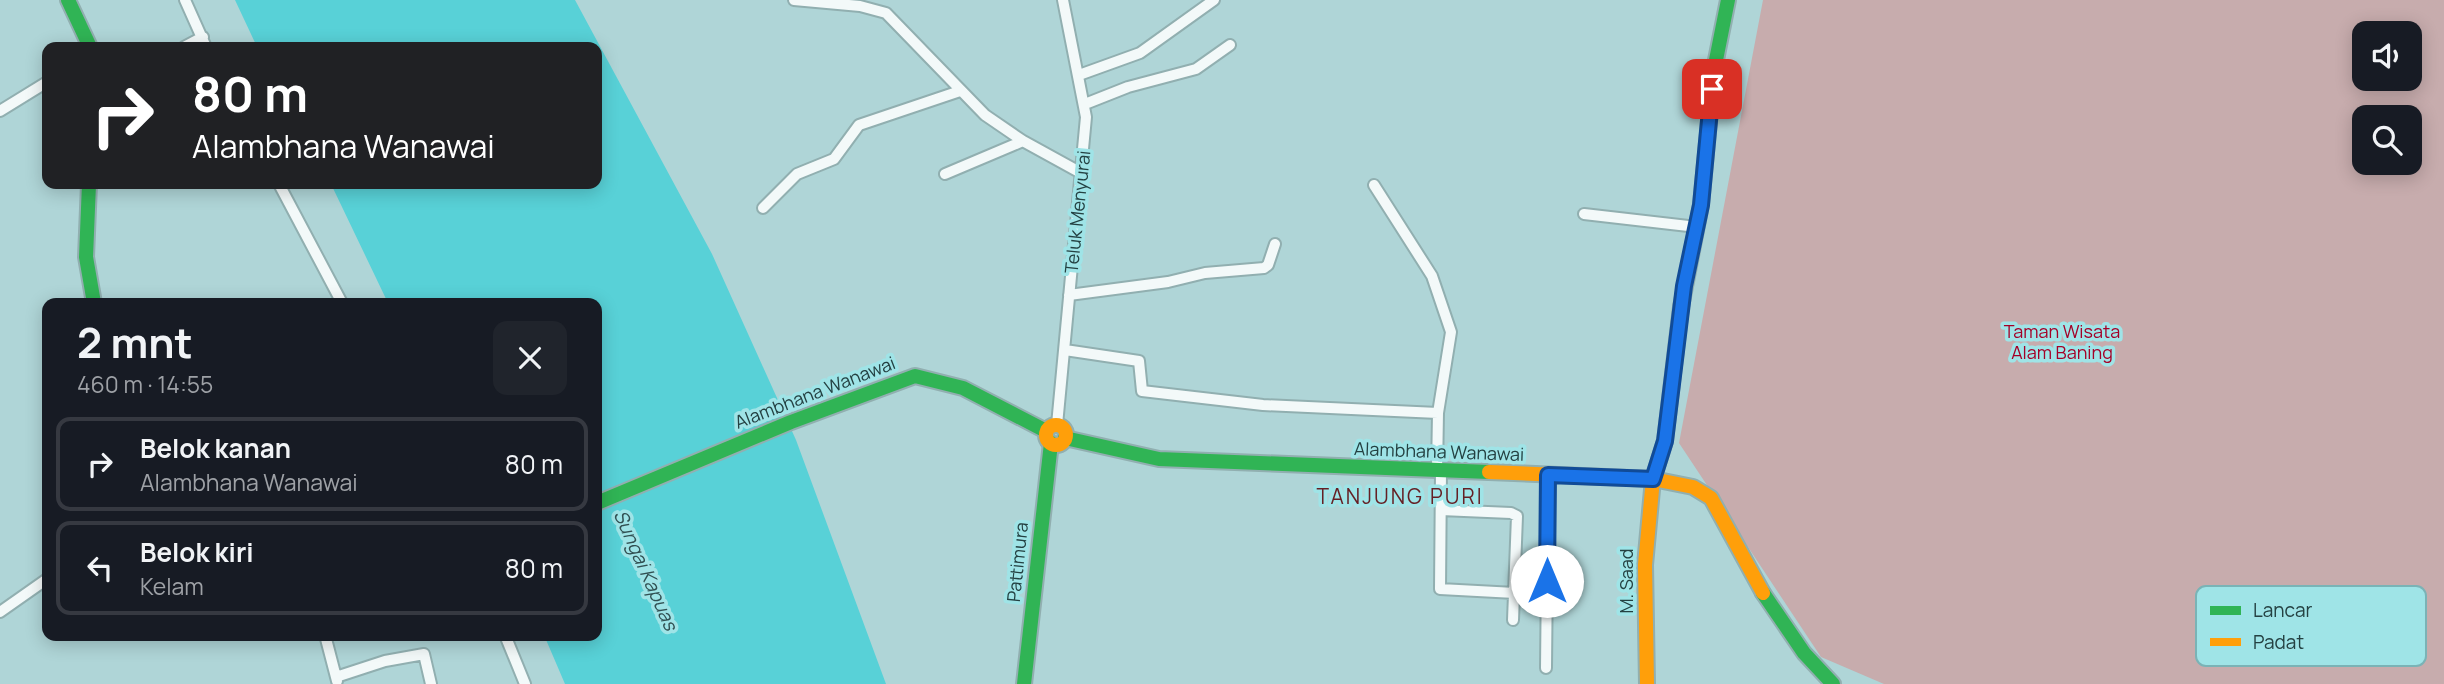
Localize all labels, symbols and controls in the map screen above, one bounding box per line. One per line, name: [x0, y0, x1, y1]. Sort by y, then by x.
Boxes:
map controls: [2352, 21, 2422, 175]
button: sound: [2352, 21, 2422, 91]
pin: [1682, 59, 1742, 119]
text: 80 m: [192, 60, 308, 127]
icon: right: [77, 70, 168, 161]
icon: arrive: [1693, 70, 1731, 108]
button: search: [2352, 105, 2422, 175]
text: Alambhana Wanawai: [192, 124, 495, 168]
street label: Teluk Menyurai: [1059, 149, 1095, 275]
text: 2 mnt: [77, 313, 193, 371]
park label: Taman Wisata Alam Baning: [2004, 319, 2120, 364]
button: close: [493, 321, 567, 395]
street label: Alambhana Wanawai: [731, 350, 898, 434]
text: 460 m · 14:55: [77, 368, 213, 400]
text: Belok kanan: [140, 430, 291, 466]
street label: Alambhana Wanawai: [1353, 436, 1525, 466]
icon: right: [81, 445, 119, 483]
text: 80 m: [505, 446, 563, 482]
text: Alambhana Wanawai: [140, 466, 358, 498]
district label: TANJUNG PURI: [1316, 482, 1484, 510]
water label: Sungai Kapuas: [608, 506, 685, 636]
street label: Pattimura: [1001, 521, 1033, 603]
text: Belok kiri: [140, 534, 254, 570]
position arrow: [1510, 544, 1584, 618]
street label: M. Saad: [1614, 548, 1638, 614]
icon: left: [81, 549, 119, 587]
text: 80 m: [505, 550, 563, 586]
text: Kelam: [140, 570, 204, 602]
legend: [2196, 586, 2426, 666]
text: Lancar: [2253, 597, 2312, 623]
text: Padat: [2253, 629, 2304, 655]

